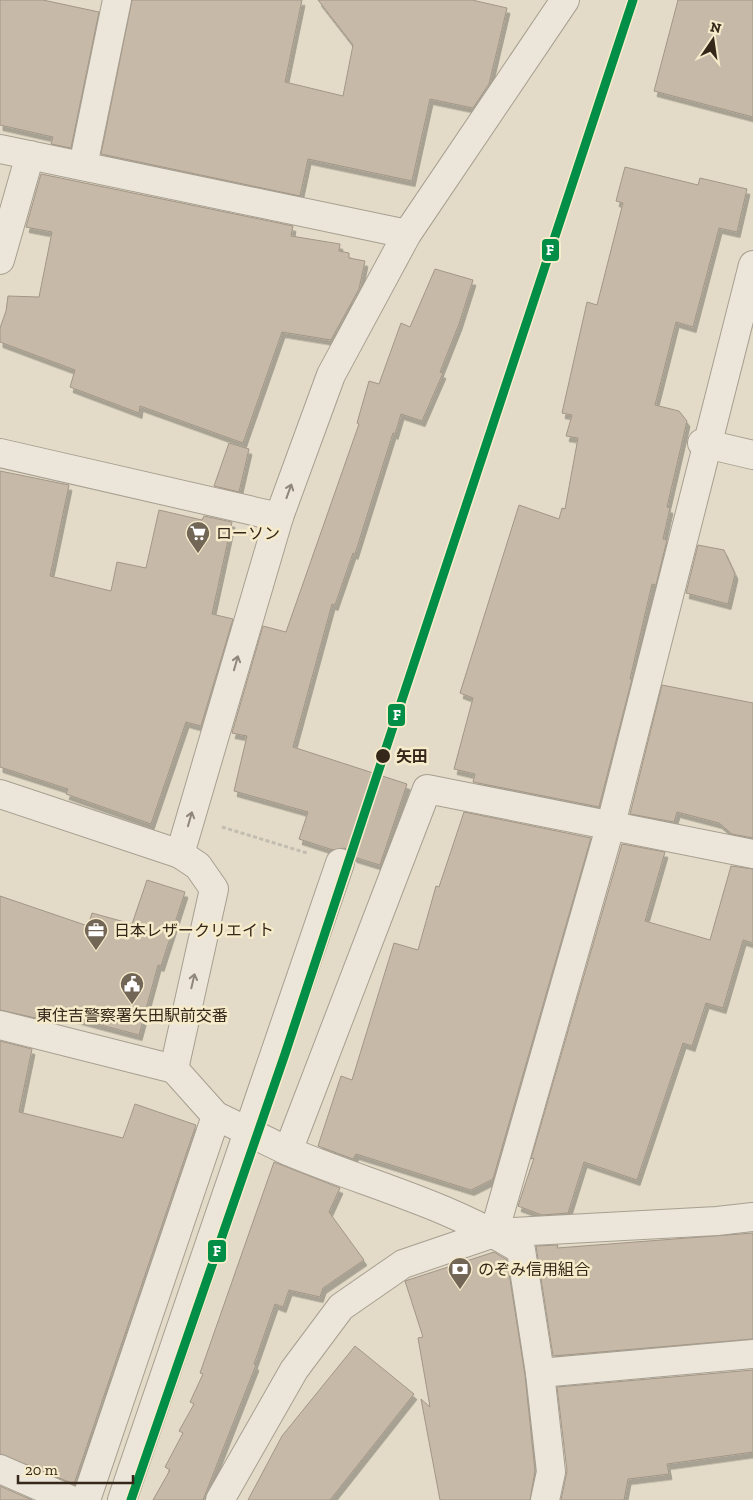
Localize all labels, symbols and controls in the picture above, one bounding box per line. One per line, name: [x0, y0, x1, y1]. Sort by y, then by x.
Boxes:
north arrow: [688, 15, 738, 65]
text: N: [709, 18, 723, 37]
line badge: F: [541, 238, 560, 262]
text: F: [546, 242, 554, 259]
one-way arrow: [285, 484, 294, 499]
supermarket icon: ローソン: [185, 520, 211, 554]
place label: ローソン: [216, 524, 280, 543]
one-way arrow: [232, 655, 242, 671]
line badge: F: [387, 703, 406, 727]
text: F: [393, 707, 401, 724]
marker: 矢田: [374, 747, 392, 765]
place label: 矢田: [396, 747, 428, 766]
one-way arrow: [186, 811, 196, 827]
office icon: 日本レザークリエイト: [83, 917, 109, 951]
place label: 日本レザークリエイト: [114, 921, 274, 940]
public building icon: 東住吉警察署矢田駅前交番: [119, 971, 145, 1005]
one-way arrow: [189, 973, 198, 989]
place label: 東住吉警察署矢田駅前交番: [36, 1006, 228, 1025]
line badge: F: [207, 1239, 227, 1263]
text: F: [213, 1243, 221, 1260]
bank icon: のぞみ信用組合: [447, 1256, 473, 1290]
place label: のぞみ信用組合: [478, 1260, 590, 1279]
scale bar: [18, 1452, 132, 1484]
text: 20 m: [25, 1461, 58, 1479]

